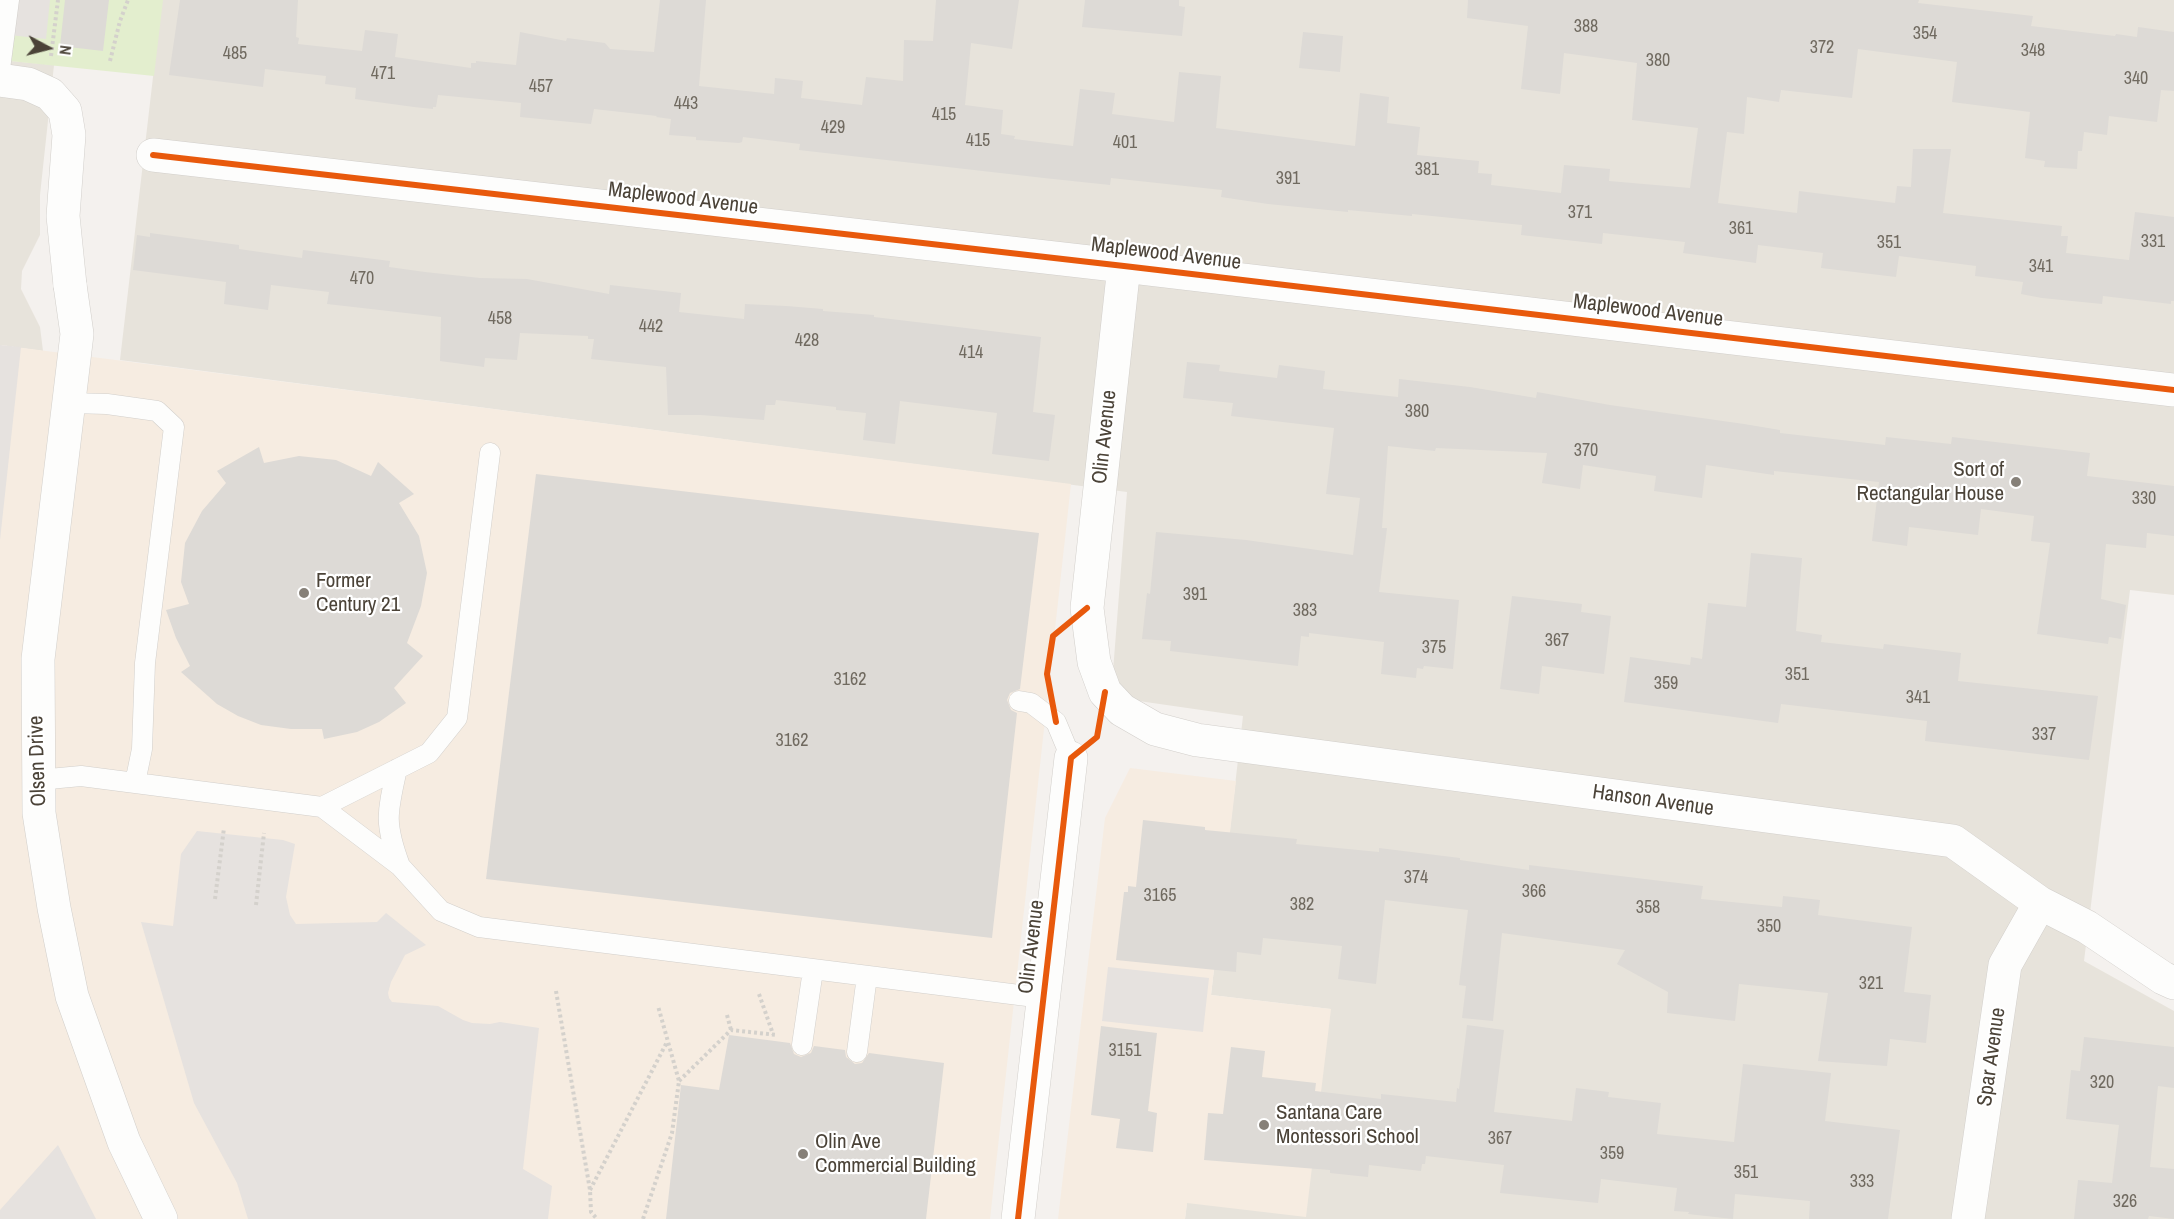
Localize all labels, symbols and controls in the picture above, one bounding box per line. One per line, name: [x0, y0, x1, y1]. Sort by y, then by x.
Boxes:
house number: 388: [1574, 16, 1598, 38]
north arrow: [18, 18, 78, 78]
house number: 354: [1913, 23, 1937, 45]
house number: 372: [1810, 37, 1834, 59]
house number: 348: [2021, 40, 2045, 62]
house number: 485: [223, 43, 247, 65]
text: N: [54, 44, 77, 56]
house number: 380: [1646, 50, 1670, 72]
house number: 471: [371, 63, 395, 85]
house number: 340: [2124, 68, 2148, 90]
house number: 457: [529, 76, 553, 98]
house number: 443: [674, 93, 698, 115]
house number: 415: [932, 104, 956, 126]
house number: 429: [821, 117, 845, 139]
house number: 415: [966, 130, 990, 152]
house number: 401: [1113, 132, 1137, 154]
house number: 381: [1415, 159, 1439, 181]
house number: 391: [1276, 168, 1300, 190]
street label: Maplewood Avenue: [607, 177, 759, 221]
house number: 371: [1568, 202, 1592, 224]
house number: 361: [1729, 218, 1753, 240]
house number: 331: [2141, 231, 2165, 253]
street label: Maplewood Avenue: [1090, 232, 1242, 276]
house number: 351: [1877, 232, 1901, 254]
house number: 341: [2029, 256, 2053, 278]
house number: 470: [350, 268, 374, 290]
street label: Maplewood Avenue: [1572, 289, 1724, 333]
house number: 458: [488, 308, 512, 330]
house number: 442: [639, 316, 663, 338]
house number: 428: [795, 330, 819, 352]
house number: 414: [959, 342, 983, 364]
street label: Olin Avenue: [1088, 389, 1122, 485]
house number: 380: [1405, 401, 1429, 423]
house number: 370: [1574, 440, 1598, 462]
place label: Sort of Rectangular House: [1857, 457, 2004, 507]
marker: Sort of Rectangular House: [2009, 475, 2023, 489]
house number: 330: [2132, 488, 2156, 510]
place label: Former Century 21: [316, 568, 400, 618]
house number: 391: [1183, 584, 1207, 606]
marker: Former Century 21: [297, 586, 311, 600]
house number: 383: [1293, 600, 1317, 622]
house number: 367: [1545, 630, 1569, 652]
house number: 375: [1422, 637, 1446, 659]
house number: 351: [1785, 664, 1809, 686]
house number: 3162: [834, 669, 866, 691]
house number: 359: [1654, 673, 1678, 695]
house number: 341: [1906, 687, 1930, 709]
street label: Olsen Drive: [24, 715, 52, 807]
house number: 337: [2032, 724, 2056, 746]
house number: 3162: [776, 730, 808, 752]
street label: Hanson Avenue: [1591, 780, 1715, 822]
house number: 374: [1404, 867, 1428, 889]
house number: 366: [1522, 881, 1546, 903]
house number: 3165: [1144, 885, 1176, 907]
house number: 382: [1290, 894, 1314, 916]
house number: 358: [1636, 897, 1660, 919]
street label: Olin Avenue: [1014, 899, 1050, 995]
house number: 350: [1757, 916, 1781, 938]
house number: 321: [1859, 973, 1883, 995]
street label: Spar Avenue: [1973, 1006, 2011, 1108]
house number: 3151: [1109, 1040, 1141, 1062]
house number: 320: [2090, 1072, 2114, 1094]
place label: Santana Care Montessori School: [1276, 1100, 1419, 1150]
marker: Santana Care Montessori School: [1257, 1118, 1271, 1132]
house number: 367: [1488, 1128, 1512, 1150]
place label: Olin Ave Commercial Building: [815, 1129, 976, 1179]
house number: 359: [1600, 1143, 1624, 1165]
marker: Olin Ave Commercial Building: [796, 1147, 810, 1161]
house number: 351: [1734, 1162, 1758, 1184]
house number: 333: [1850, 1171, 1874, 1193]
house number: 326: [2113, 1191, 2137, 1213]

